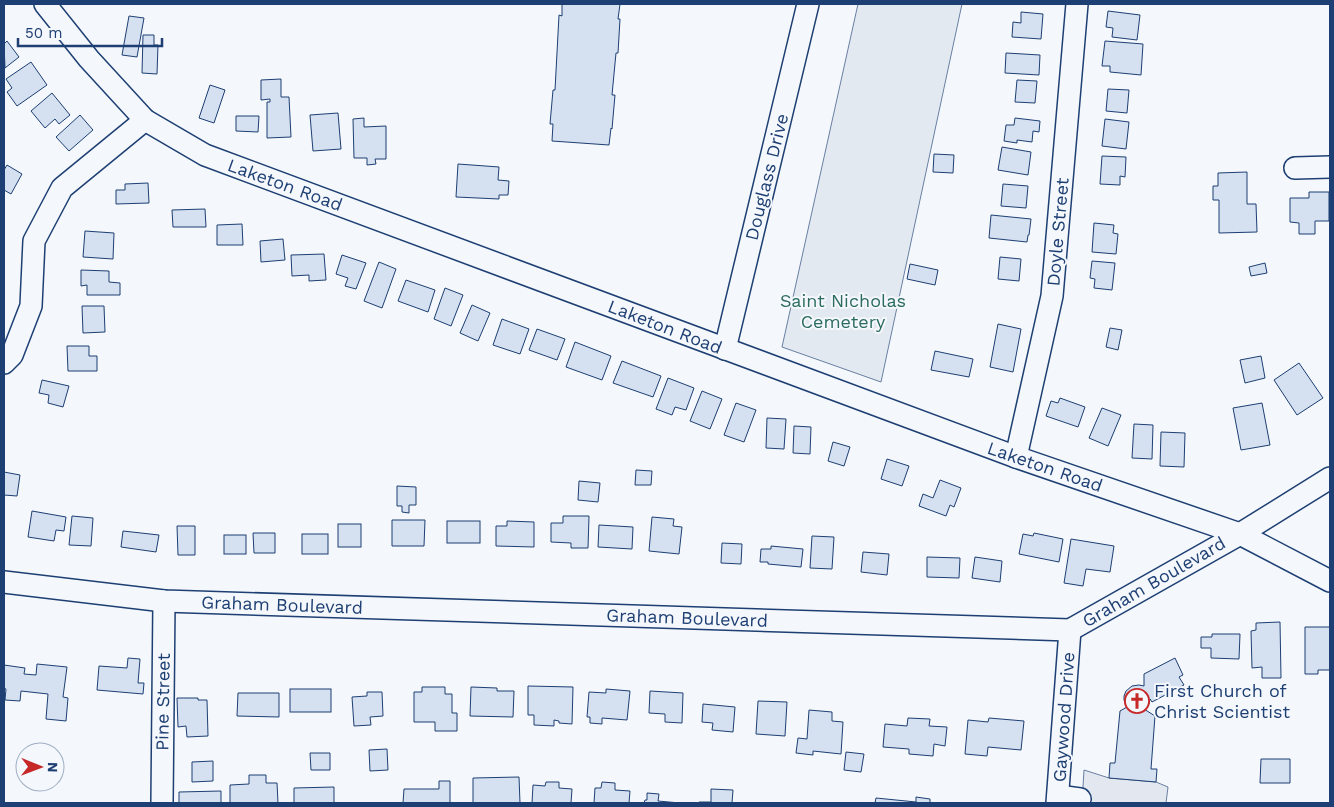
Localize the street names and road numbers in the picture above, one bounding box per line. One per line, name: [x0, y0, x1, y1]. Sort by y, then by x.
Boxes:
street label: Douglass Drive: [741, 111, 792, 243]
street label: Laketon Road: [225, 154, 345, 215]
street label: Doyle Street: [1042, 176, 1073, 287]
street label: Laketon Road: [605, 295, 725, 358]
street label: Laketon Road: [985, 437, 1106, 496]
street label: Graham Boulevard: [1078, 532, 1229, 631]
street label: Graham Boulevard: [201, 591, 363, 618]
street label: Graham Boulevard: [606, 604, 768, 631]
street label: Gaywood Drive: [1048, 651, 1079, 783]
street label: Pine Street: [151, 653, 174, 751]

